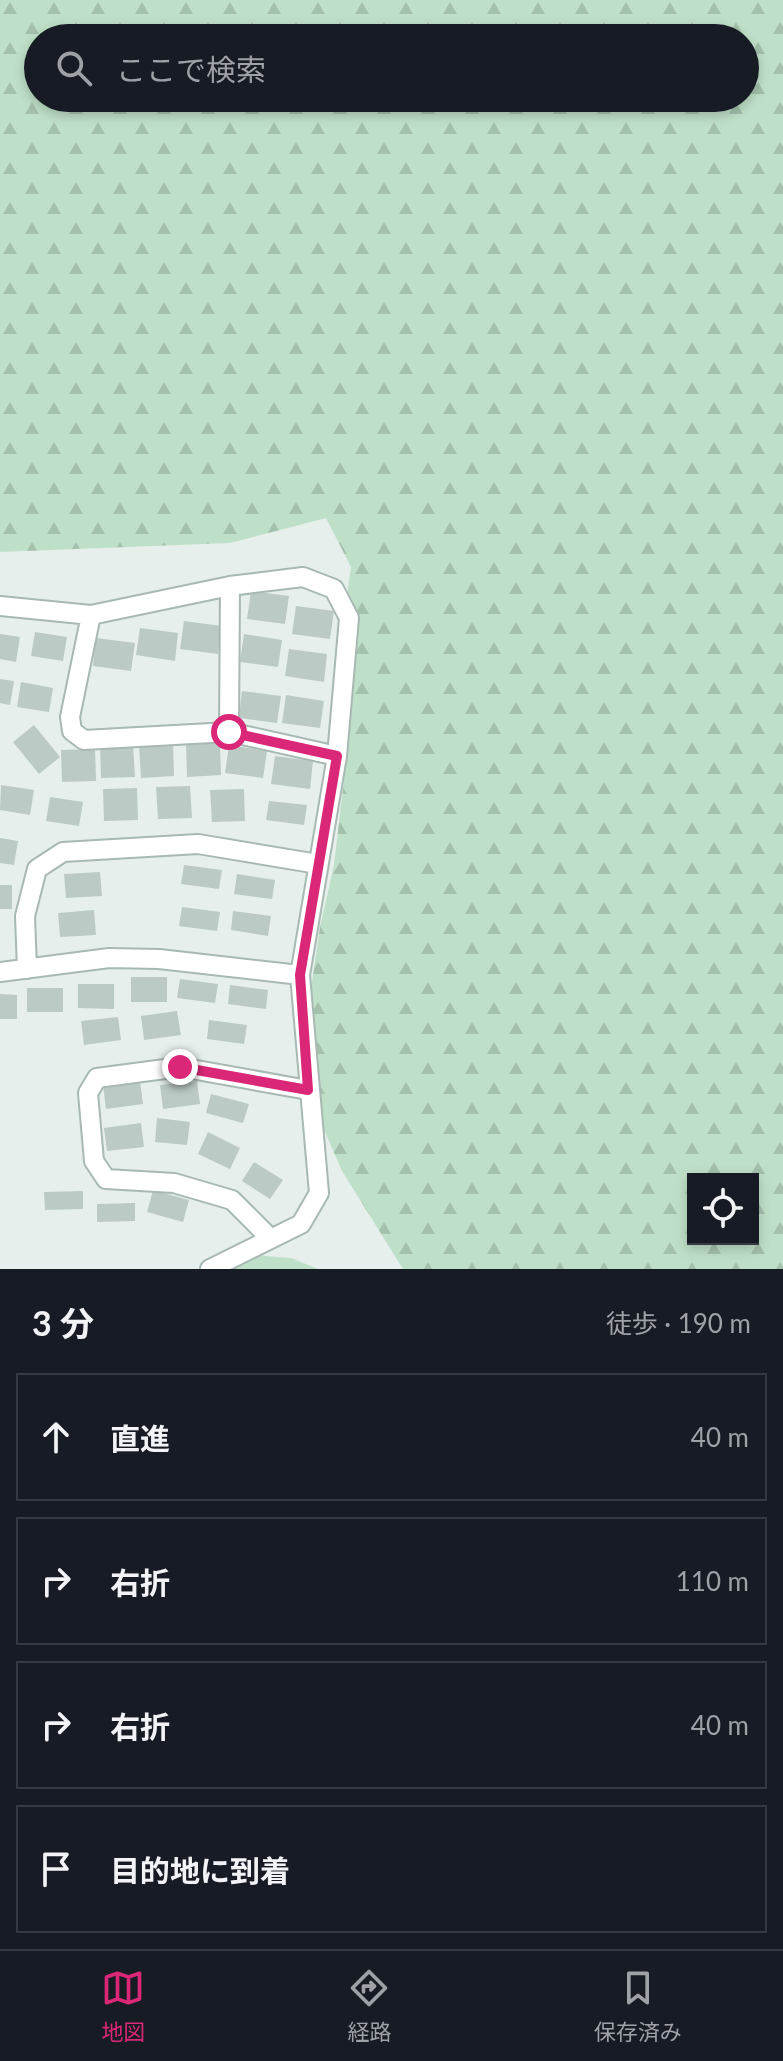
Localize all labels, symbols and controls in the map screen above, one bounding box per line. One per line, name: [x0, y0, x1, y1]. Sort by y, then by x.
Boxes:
search box: [24, 24, 759, 112]
icon: search: [52, 46, 96, 90]
text: ここで検索: [116, 51, 266, 87]
route start: [211, 714, 247, 750]
route end: [162, 1049, 198, 1085]
map controls: [687, 1173, 759, 1245]
button: locate: [687, 1173, 759, 1245]
text: 3 分: [32, 1302, 94, 1343]
text: 徒歩 · 190 m: [606, 1307, 751, 1339]
icon: ahead: [34, 1415, 78, 1459]
text: 直進: [110, 1420, 170, 1456]
text: 40 m: [691, 1421, 749, 1453]
icon: right: [34, 1559, 78, 1603]
text: 右折: [110, 1564, 170, 1600]
text: 110 m: [676, 1565, 749, 1597]
icon: right: [34, 1703, 78, 1747]
text: 右折: [110, 1708, 170, 1744]
text: 40 m: [691, 1709, 749, 1741]
icon: arrive: [34, 1847, 78, 1891]
text: 目的地に到着: [110, 1852, 290, 1888]
tab: 地図: [101, 1966, 145, 2046]
tab: 経路: [347, 1966, 392, 2046]
tab: 保存済み: [594, 1966, 682, 2046]

